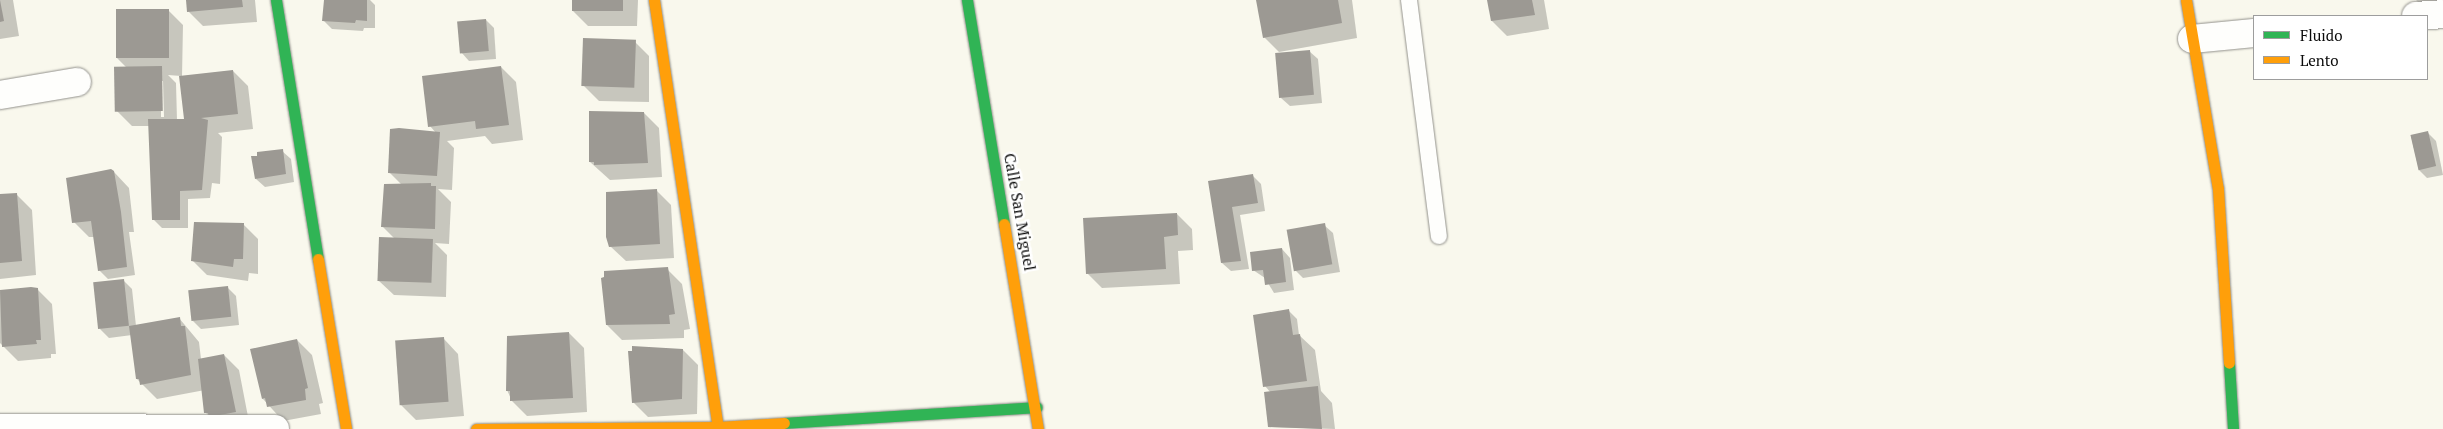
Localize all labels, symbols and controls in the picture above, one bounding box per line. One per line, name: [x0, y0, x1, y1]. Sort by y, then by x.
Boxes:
legend: [2253, 15, 2428, 80]
text: Fluido: [2300, 25, 2342, 45]
text: Lento: [2300, 50, 2339, 70]
street label: Calle San Miguel: [1000, 152, 1040, 272]

